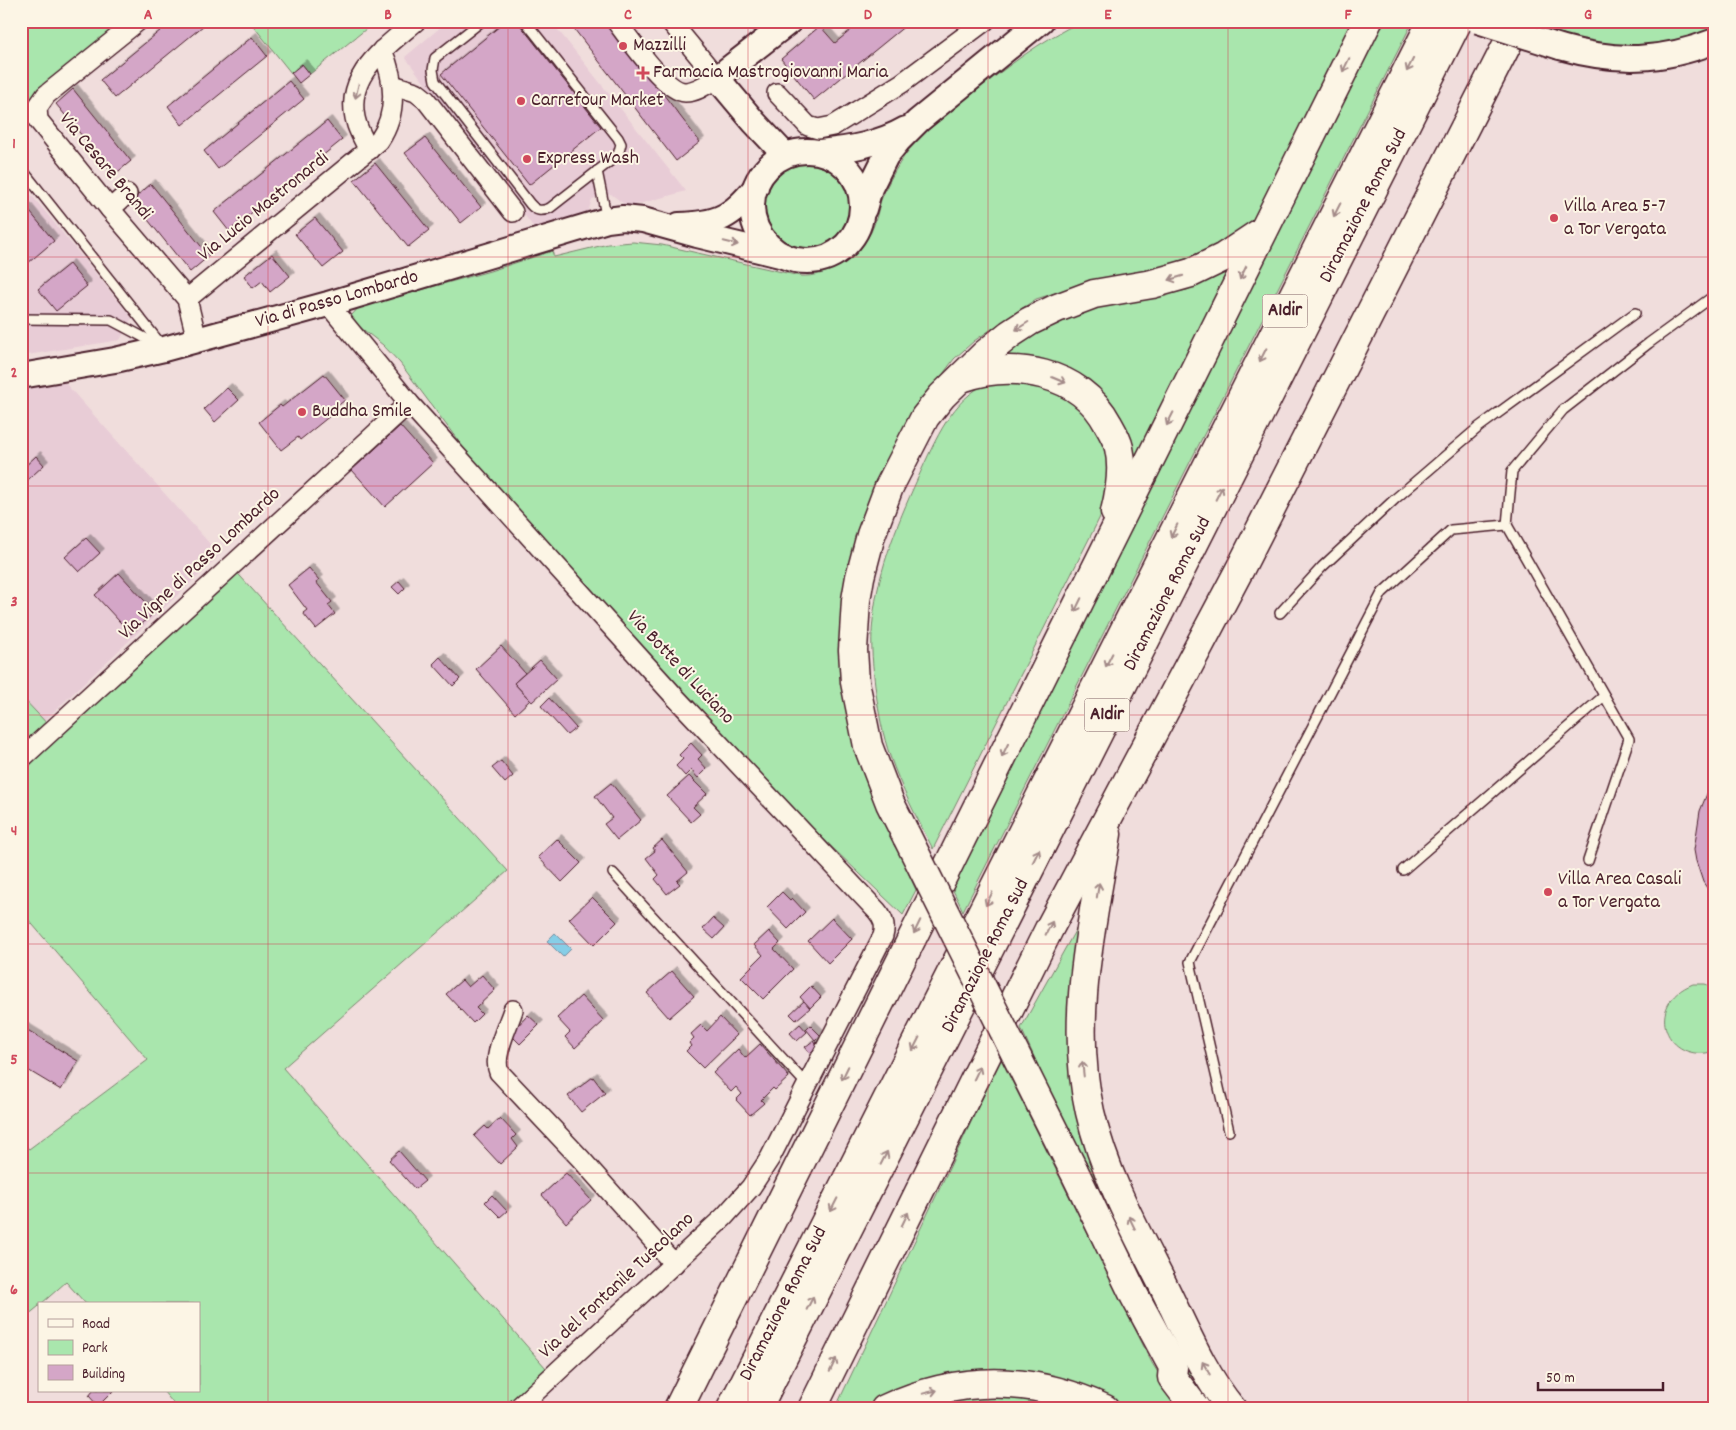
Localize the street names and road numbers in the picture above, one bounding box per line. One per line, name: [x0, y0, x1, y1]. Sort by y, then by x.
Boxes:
street label: Via Cesare Brandi: [51, 107, 159, 227]
street label: Diramazione Roma Sud: [1313, 124, 1415, 288]
street label: Via Lucio Mastronardi: [192, 145, 336, 269]
street label: Via di Passo Lombardo: [252, 263, 422, 337]
road number: A1dir: [1262, 294, 1308, 328]
street label: Via Vigne di Passo Lombardo: [113, 481, 287, 647]
street label: Diramazione Roma Sud: [1117, 512, 1219, 676]
street label: Via Botte di Luciano: [619, 605, 741, 732]
road number: A1dir: [1084, 698, 1130, 732]
street label: Diramazione Roma Sud: [935, 874, 1037, 1038]
street label: Via del Fontanile Tuscolano: [533, 1206, 701, 1366]
street label: Diramazione Roma Sud: [733, 1222, 835, 1386]

